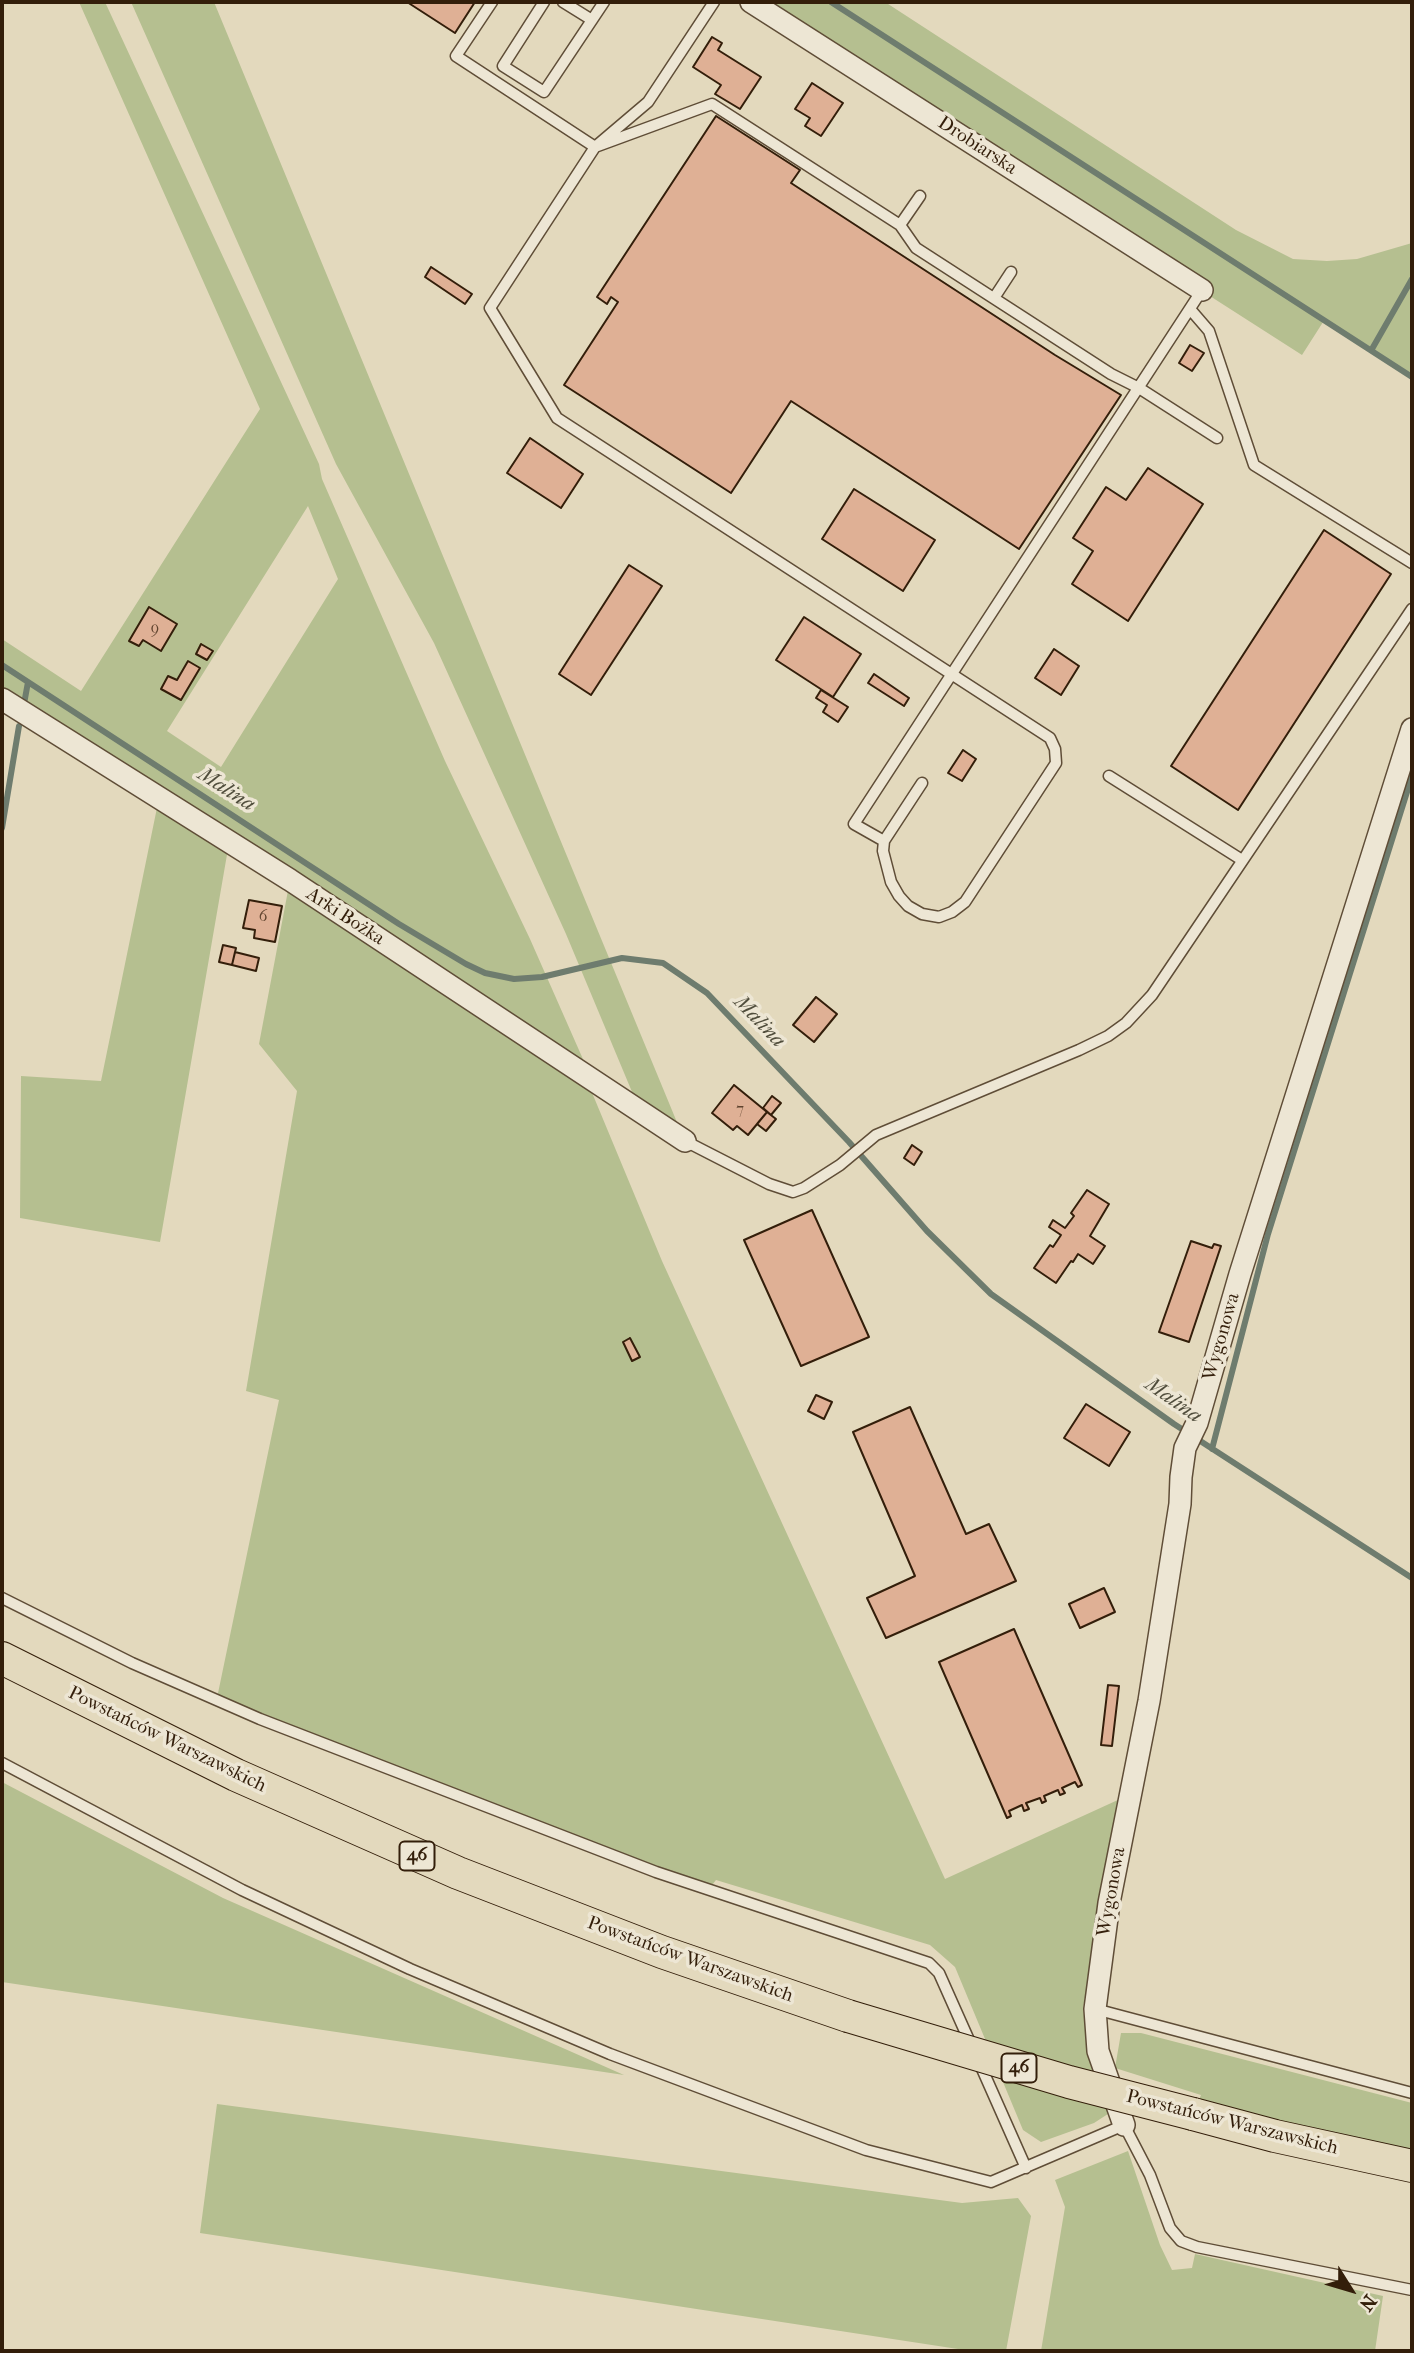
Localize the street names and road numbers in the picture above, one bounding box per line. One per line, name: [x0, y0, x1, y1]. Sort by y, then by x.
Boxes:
street label: Drobiarska: [933, 112, 1021, 180]
street label: Arki Bożka: [302, 883, 388, 951]
street label: Wygonowa: [1199, 1290, 1245, 1384]
street label: Powstańców Warszawskich: [64, 1682, 270, 1798]
road number: 46: [400, 1842, 434, 1870]
street label: Wygonowa: [1093, 1845, 1131, 1939]
street label: Powstańców Warszawskich: [584, 1912, 796, 2008]
road number: 46: [1002, 2054, 1036, 2082]
street label: Powstańców Warszawskich: [1124, 2086, 1340, 2160]

